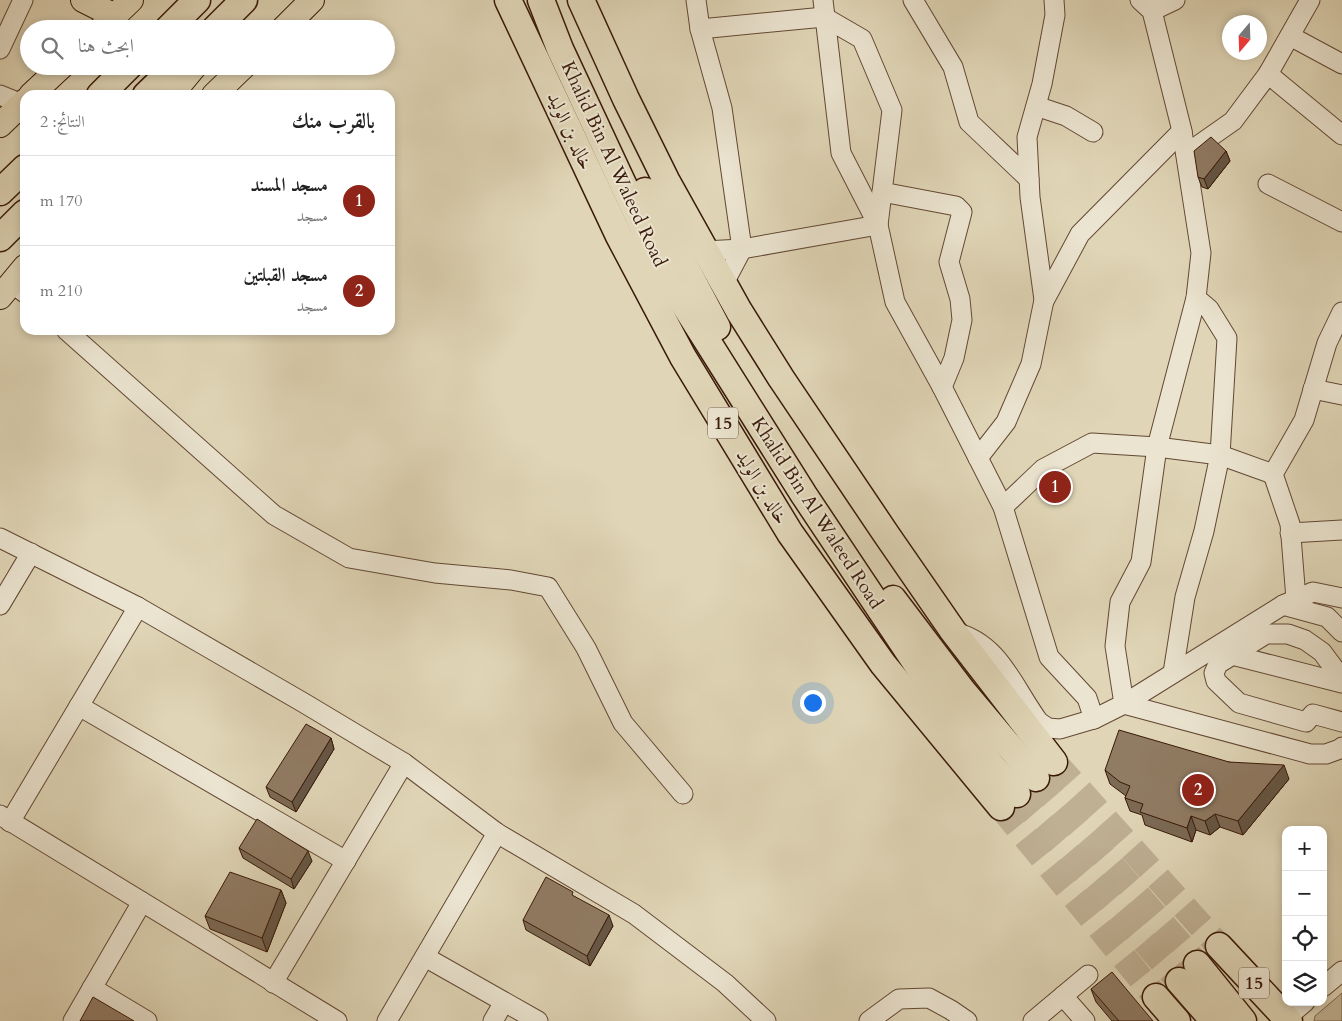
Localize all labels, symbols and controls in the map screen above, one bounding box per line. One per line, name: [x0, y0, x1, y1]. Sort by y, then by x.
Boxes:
north arrow: [1222, 15, 1267, 60]
search box: [20, 20, 395, 75]
text: ابحث هنا: [78, 33, 134, 59]
icon: search: [38, 34, 66, 62]
street label: Khalid Bin Al Waleed Road: [555, 57, 673, 271]
street label: خالد بن الوليد: [541, 88, 599, 174]
text: بالقرب منك: [292, 107, 375, 136]
text: النتائج: 2: [40, 111, 85, 133]
text: مسجد المسند: [250, 172, 328, 198]
text: 170 m: [40, 190, 82, 212]
text: 1: [355, 190, 363, 212]
text: مسجد: [297, 205, 328, 227]
text: مسجد القبلتين: [244, 262, 328, 288]
text: 210 m: [40, 280, 82, 302]
text: 2: [355, 280, 363, 302]
text: مسجد: [297, 295, 328, 317]
road number: 15: [708, 408, 738, 438]
street label: Khalid Bin Al Waleed Road: [745, 412, 889, 614]
street label: خالد بن الوليد: [729, 445, 795, 529]
pin: 1: [1039, 468, 1071, 506]
your location: [800, 690, 826, 716]
pin: 2: [1182, 771, 1214, 809]
map controls: [1282, 826, 1327, 1006]
button: +: [1282, 826, 1327, 871]
button: −: [1282, 871, 1327, 916]
button: locate: [1282, 916, 1327, 961]
button: layers: [1282, 961, 1327, 1006]
road number: 15: [1239, 968, 1269, 998]

